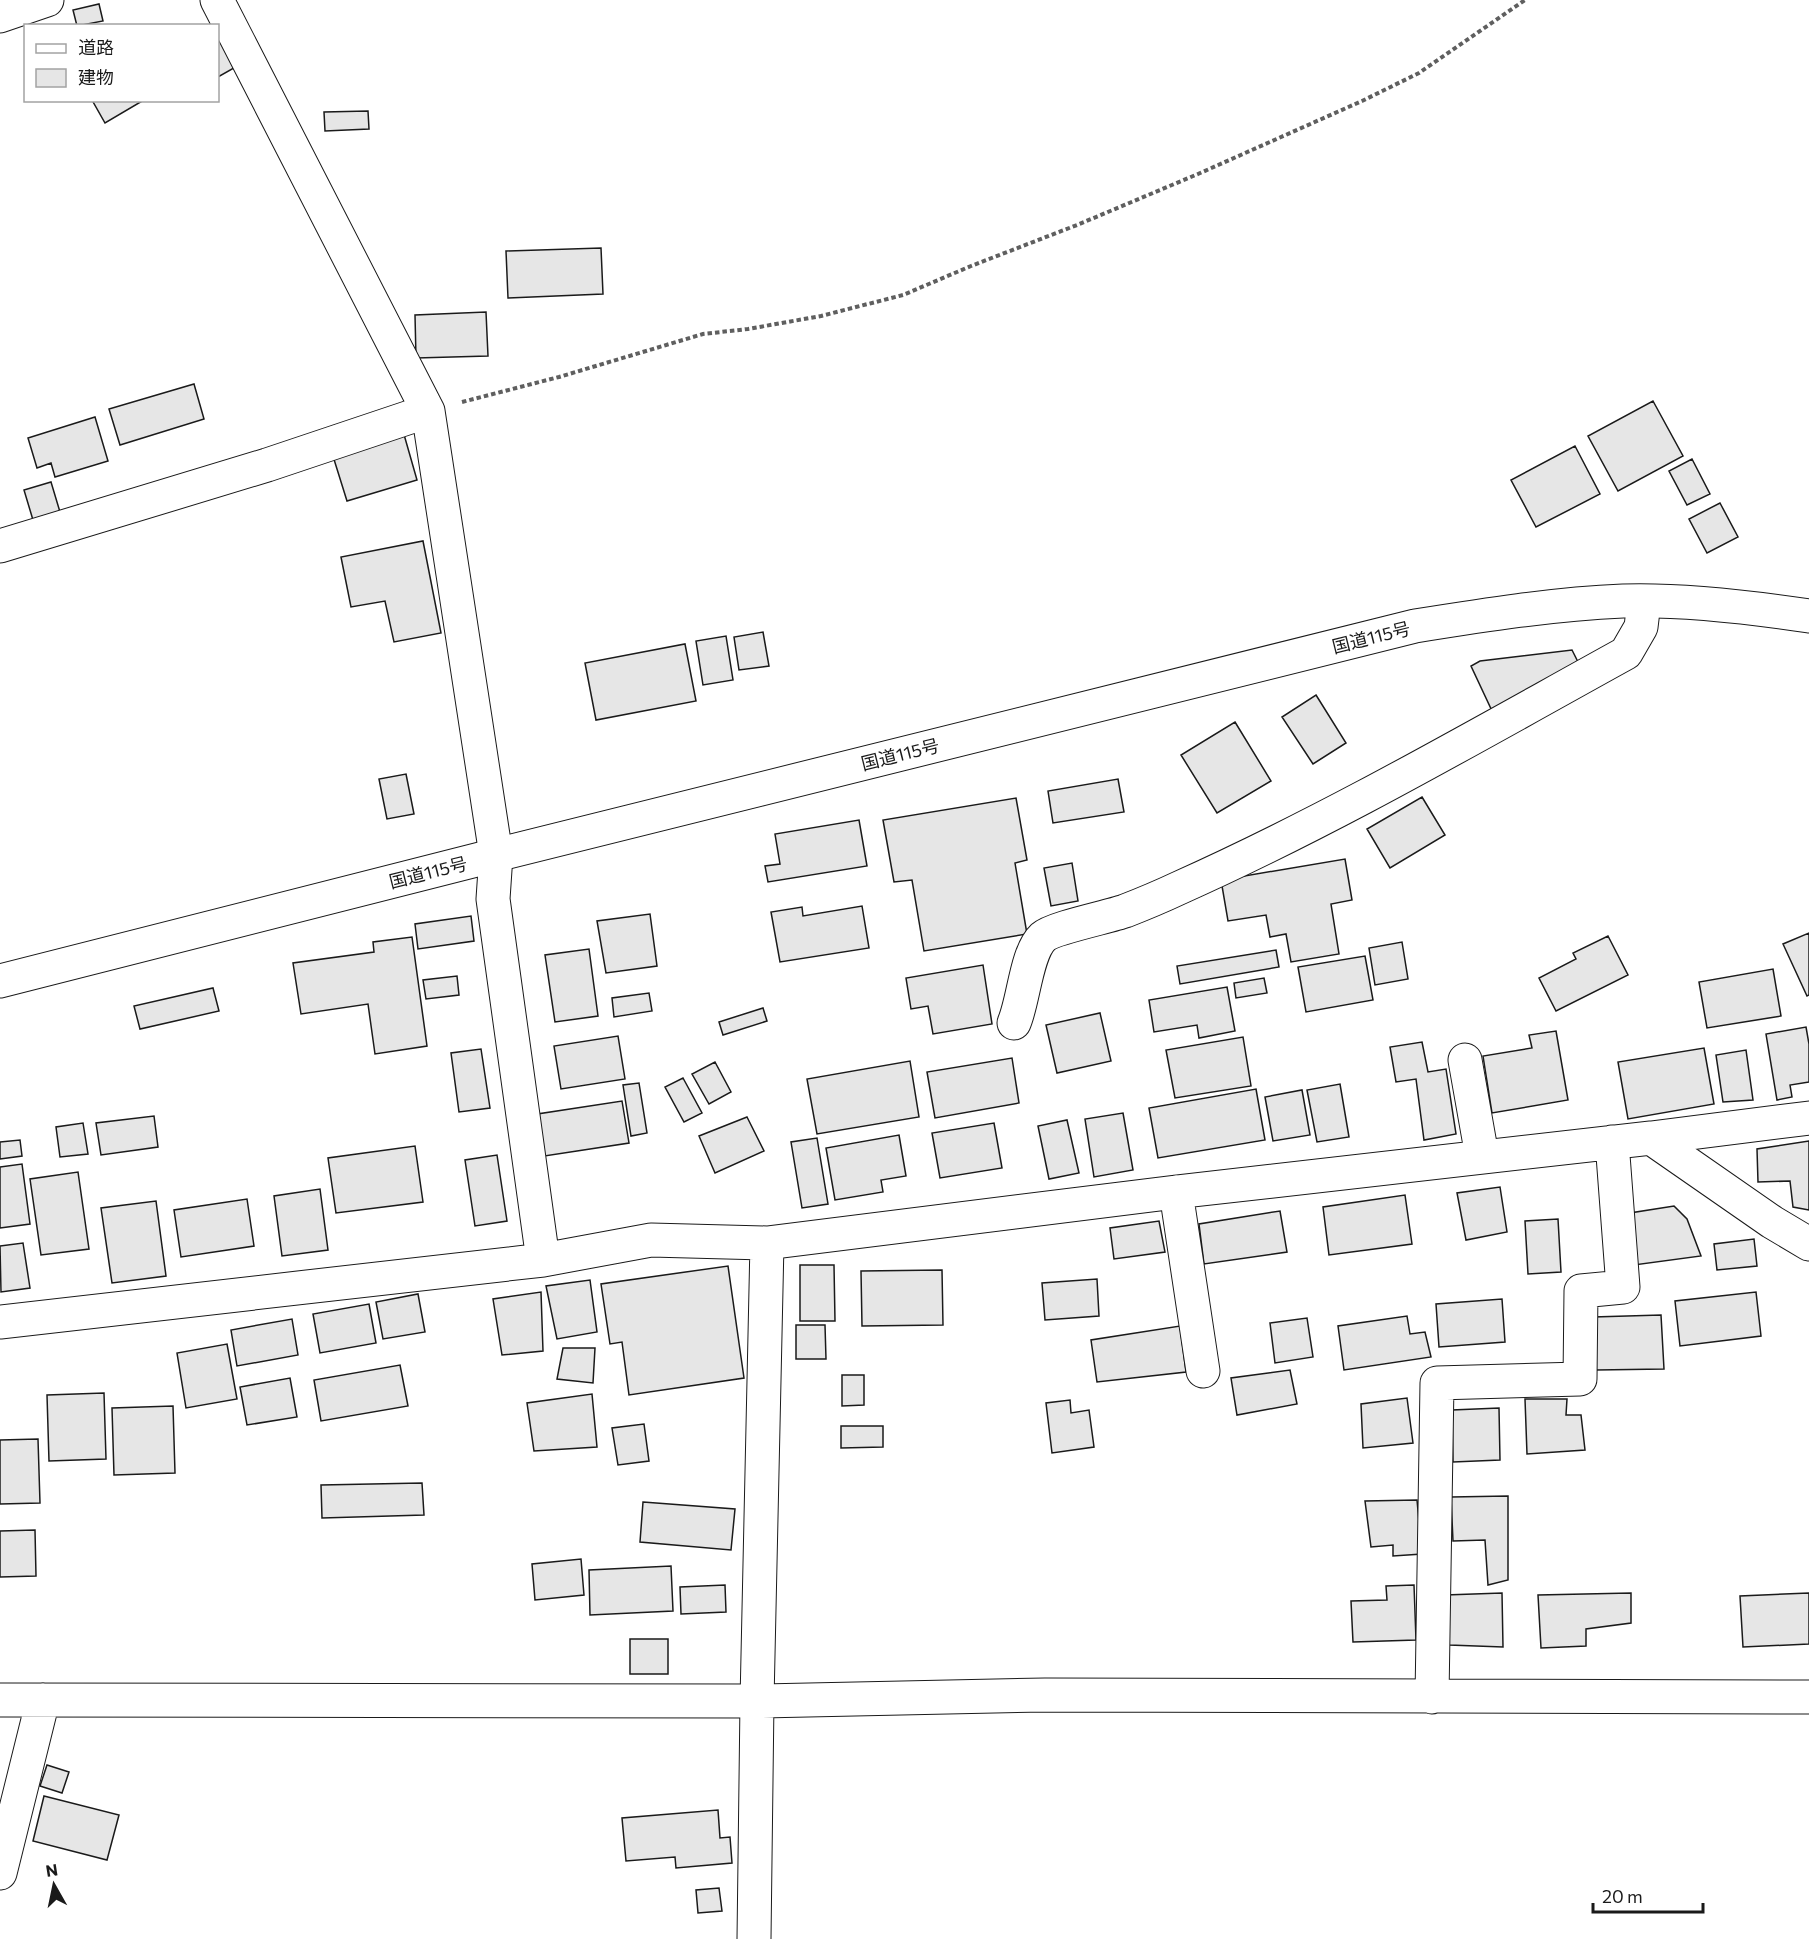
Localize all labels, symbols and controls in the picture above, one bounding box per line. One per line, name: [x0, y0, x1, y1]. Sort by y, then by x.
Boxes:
legend: [24, 24, 219, 102]
text: 道路: [78, 36, 114, 58]
text: 建物: [78, 66, 114, 88]
street label: 国道115号: [1330, 617, 1412, 657]
street label: 国道115号: [859, 734, 941, 774]
street label: 国道115号: [387, 852, 469, 892]
north arrow: [24, 1855, 84, 1915]
text: N: [44, 1859, 59, 1880]
scale bar: [1593, 1876, 1702, 1914]
text: 20 m: [1602, 1885, 1643, 1907]

